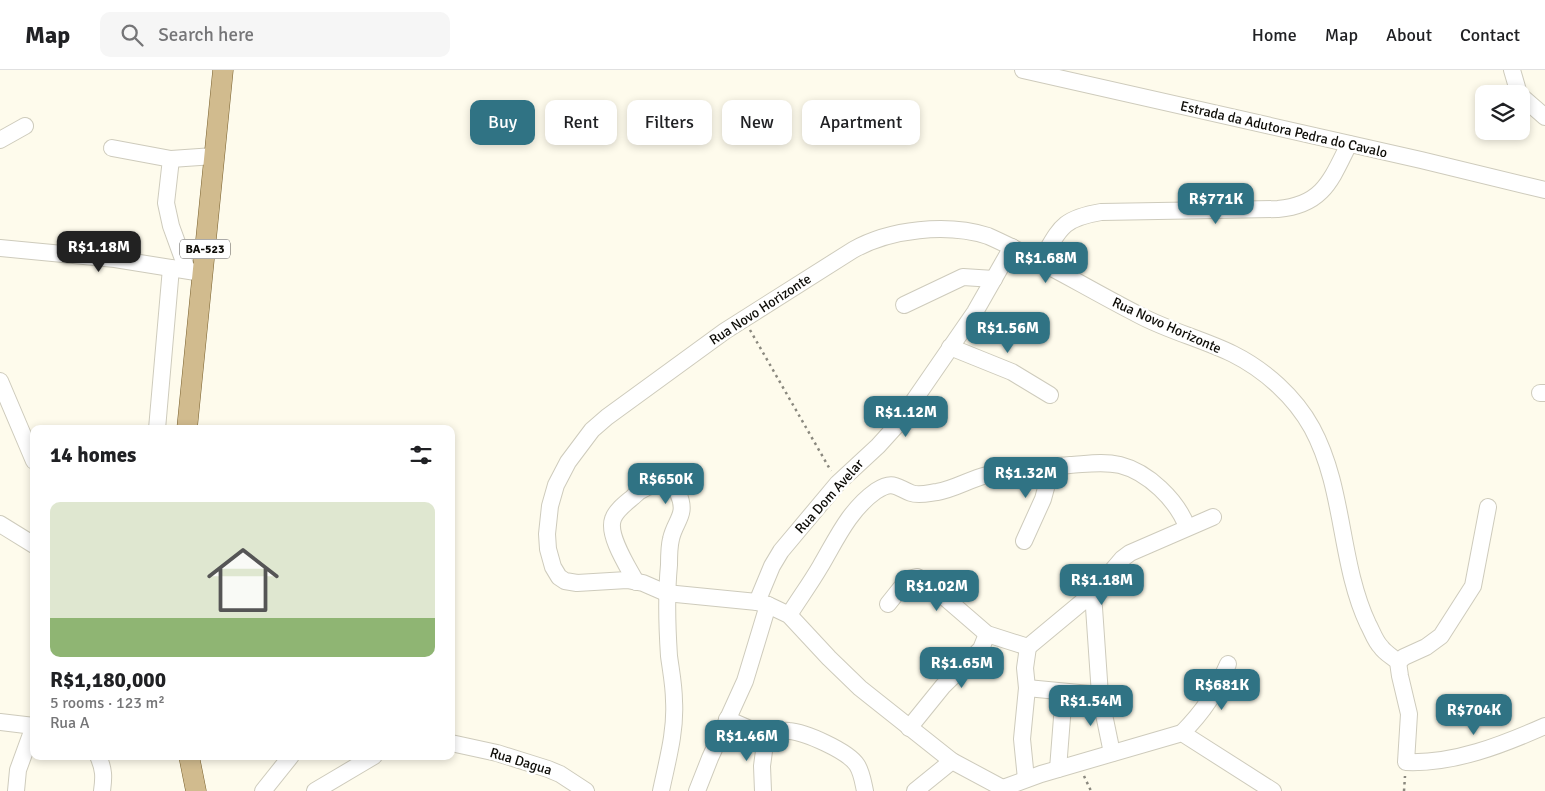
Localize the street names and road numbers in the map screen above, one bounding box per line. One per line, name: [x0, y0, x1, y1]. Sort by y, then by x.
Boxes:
street label: Estrada da Adutora Pedra do Cavalo: [1179, 97, 1389, 162]
road number: BA-523: [180, 240, 230, 258]
street label: Rua Novo Horizonte: [706, 270, 814, 349]
street label: Rua Novo Horizonte: [1110, 294, 1224, 357]
street label: Rua Dom Avelar: [791, 455, 868, 537]
street label: Rua Dagua: [488, 744, 554, 779]

